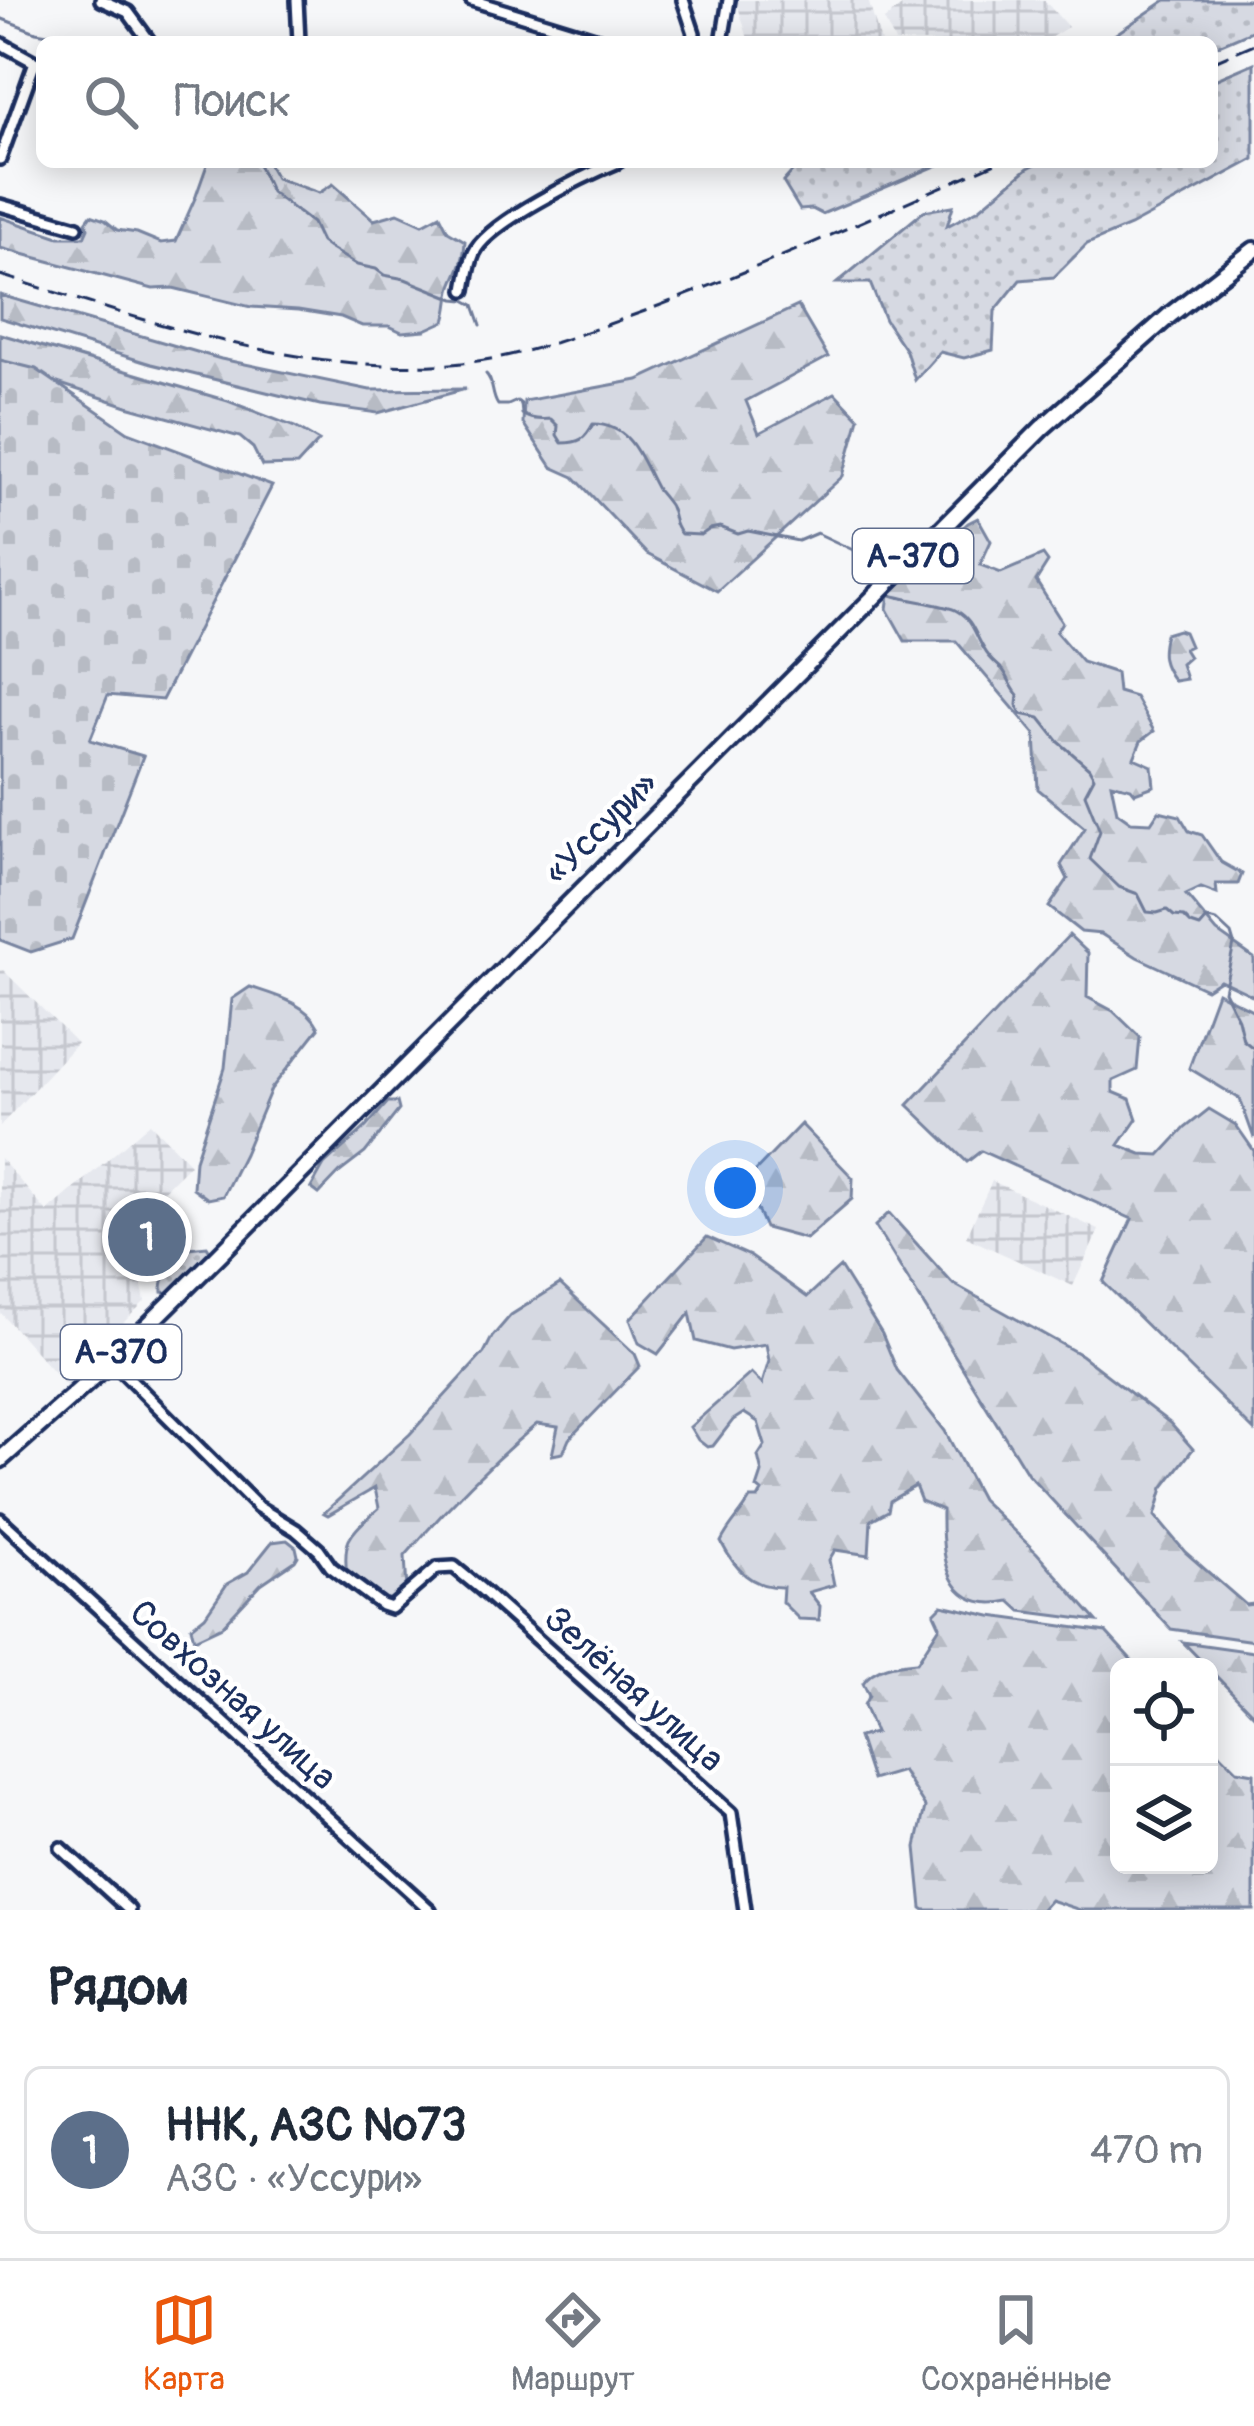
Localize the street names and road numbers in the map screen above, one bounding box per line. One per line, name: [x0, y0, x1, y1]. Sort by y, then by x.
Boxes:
road number: А-370: [853, 529, 973, 583]
street label: «Уссури»: [535, 762, 667, 894]
road number: А-370: [61, 1325, 181, 1379]
street label: Совхозная улица: [120, 1590, 346, 1800]
street label: Зелёная улица: [535, 1596, 733, 1782]

